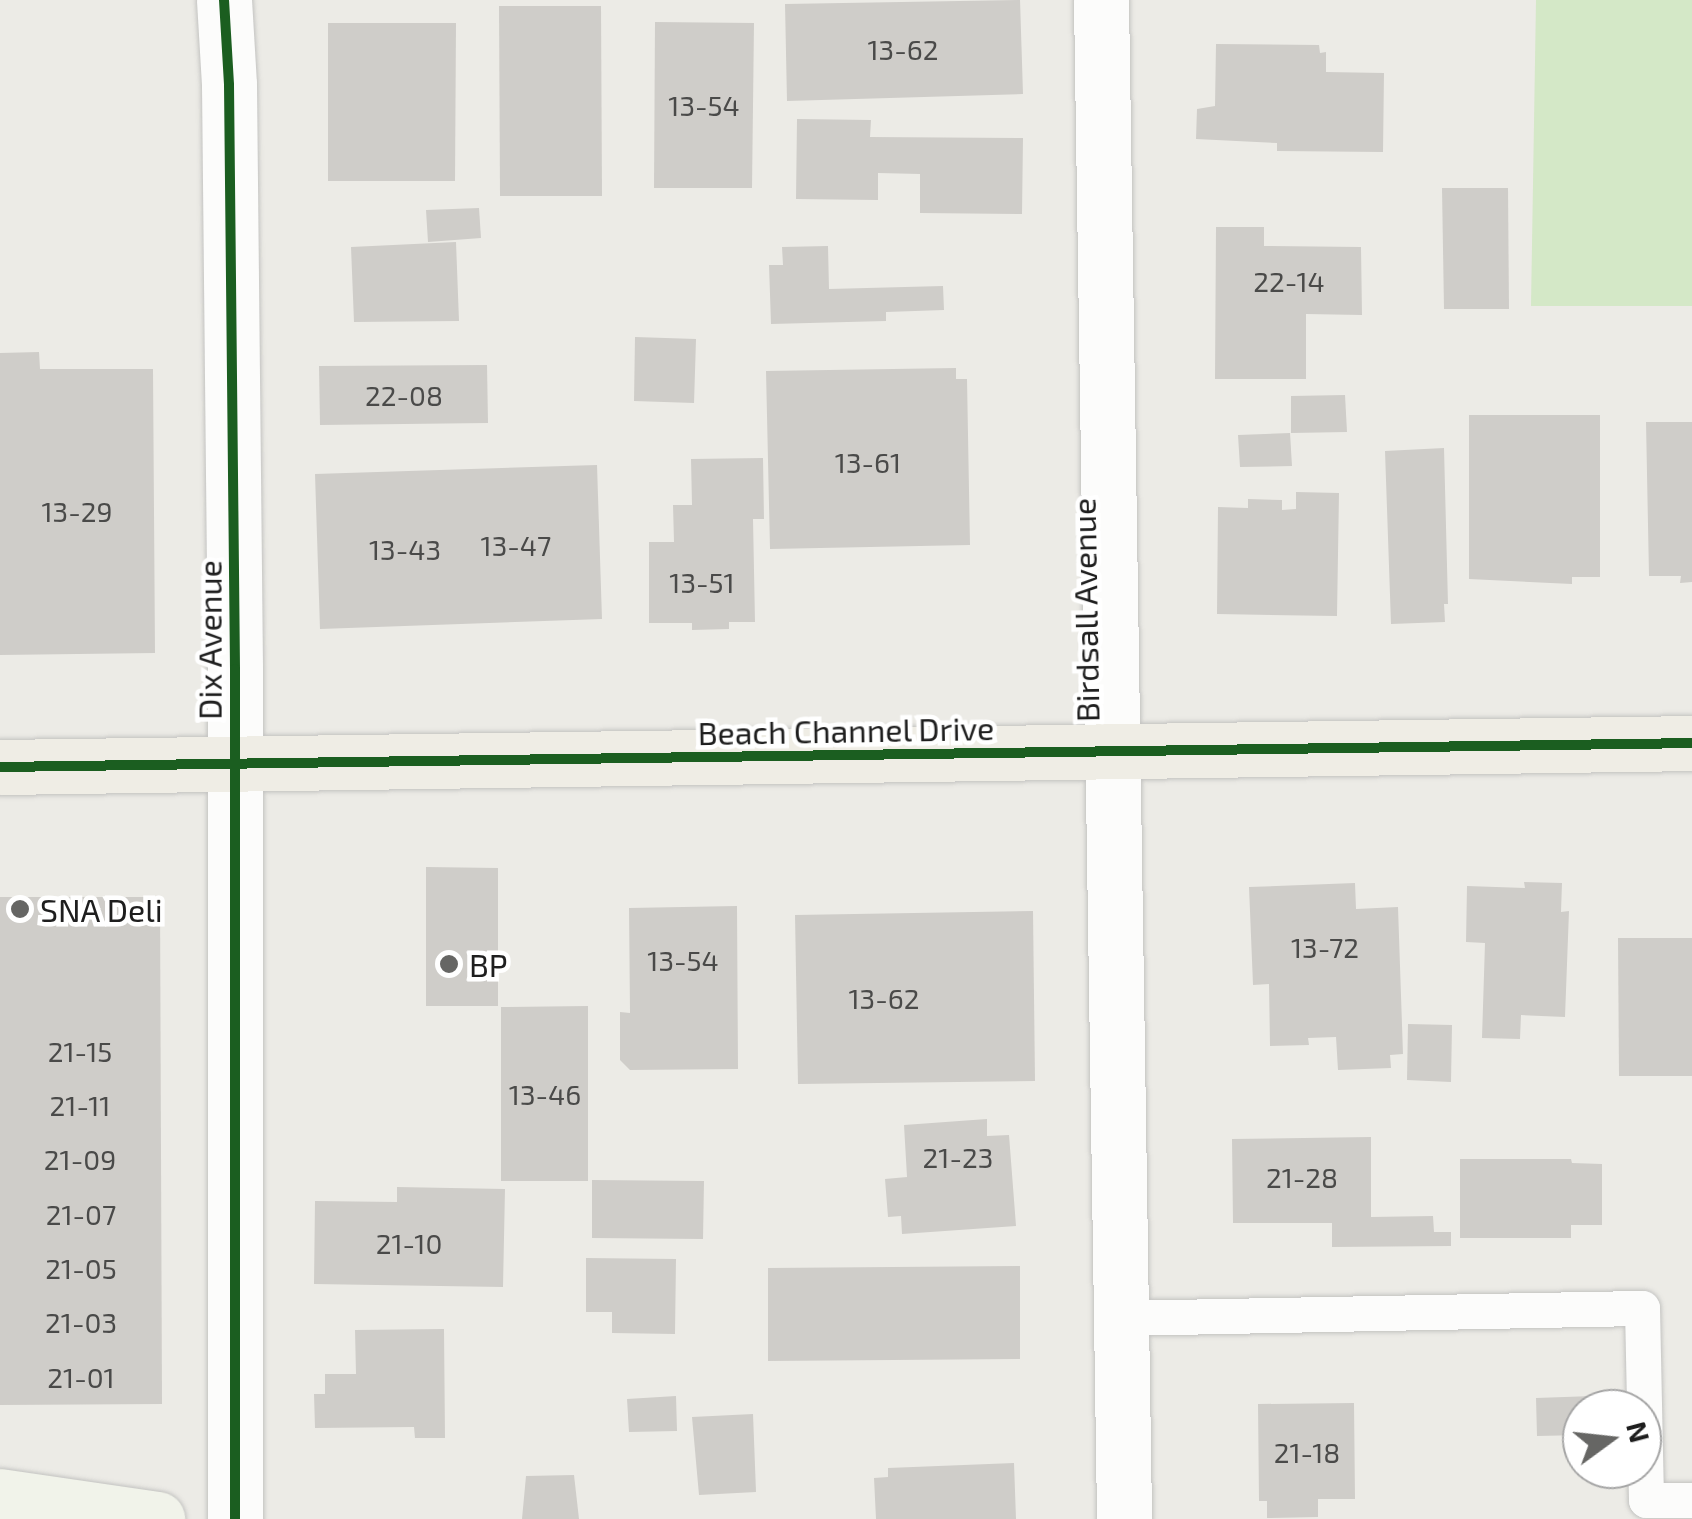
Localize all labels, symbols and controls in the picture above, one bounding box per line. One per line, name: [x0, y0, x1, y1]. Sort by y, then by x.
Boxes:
house number: 13-62: [867, 32, 939, 66]
house number: 13-54: [668, 88, 740, 122]
house number: 22-14: [1253, 264, 1325, 298]
house number: 22-08: [365, 378, 443, 412]
house number: 13-61: [835, 445, 901, 479]
house number: 13-29: [41, 494, 113, 528]
street label: Birdsall Avenue: [1064, 497, 1106, 723]
house number: 13-47: [481, 528, 551, 562]
house number: 13-43: [369, 532, 441, 566]
street label: Dix Avenue: [190, 560, 228, 720]
house number: 13-51: [669, 565, 735, 599]
street label: Beach Channel Drive: [697, 708, 995, 752]
place label: SNA Deli: [40, 890, 163, 928]
marker: SNA Deli: [9, 898, 31, 920]
house number: 13-72: [1291, 930, 1359, 964]
house number: 13-54: [647, 943, 719, 977]
place label: BP: [469, 945, 508, 983]
marker: BP: [438, 953, 460, 975]
house number: 13-62: [848, 981, 920, 1015]
house number: 21-15: [48, 1034, 112, 1068]
house number: 13-46: [509, 1077, 581, 1111]
house number: 21-11: [50, 1088, 110, 1122]
house number: 21-23: [923, 1140, 993, 1174]
house number: 21-09: [44, 1142, 116, 1176]
house number: 21-28: [1266, 1160, 1338, 1194]
house number: 21-07: [46, 1197, 116, 1231]
house number: 21-10: [376, 1226, 442, 1260]
house number: 21-05: [45, 1251, 117, 1285]
house number: 21-03: [45, 1305, 117, 1339]
house number: 21-01: [47, 1360, 115, 1394]
north arrow: [1562, 1389, 1662, 1489]
text: N: [1620, 1418, 1658, 1446]
house number: 21-18: [1274, 1435, 1340, 1469]

